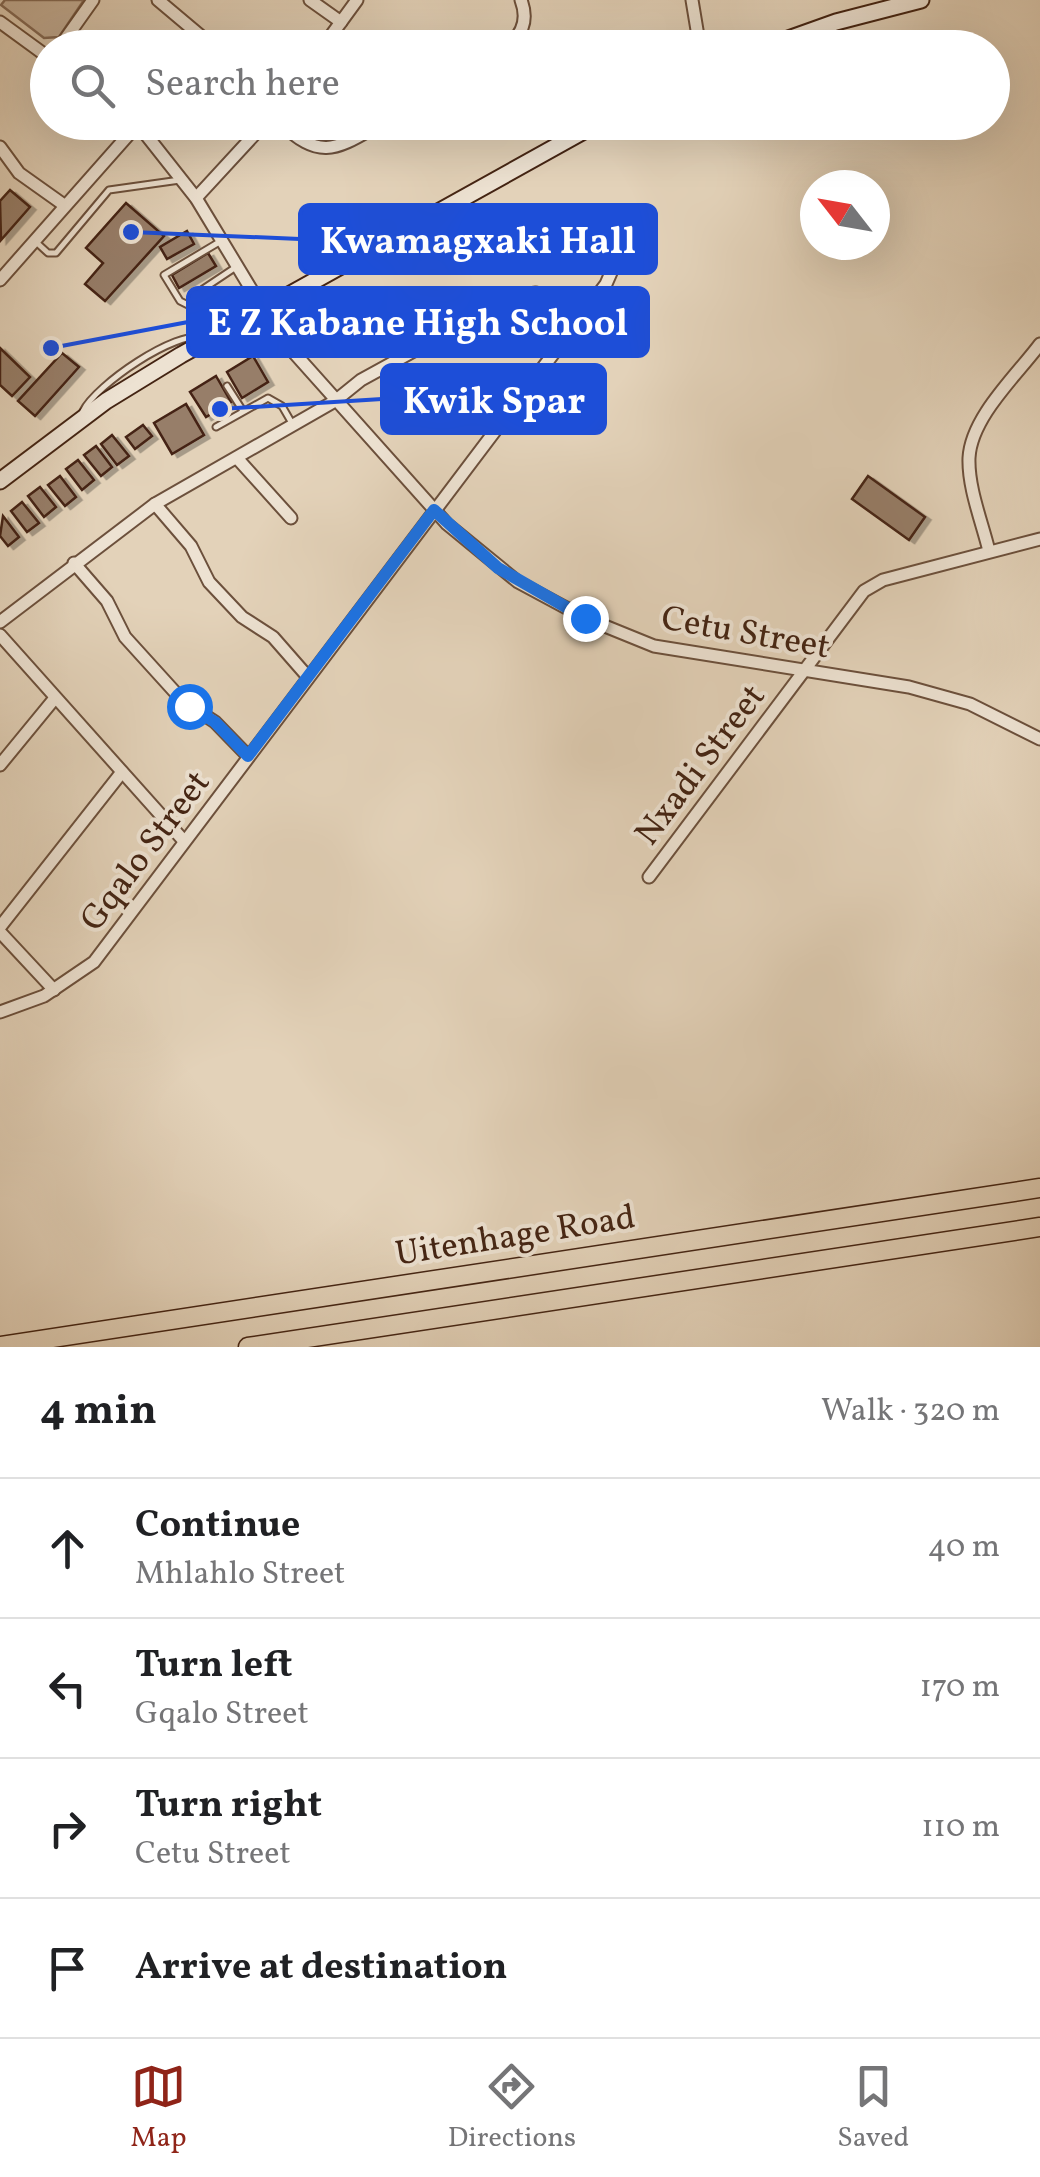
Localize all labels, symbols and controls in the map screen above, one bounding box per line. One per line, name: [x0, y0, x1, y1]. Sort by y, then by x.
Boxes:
search box: [30, 30, 1010, 140]
icon: search: [65, 58, 120, 113]
text: Search here: [145, 59, 340, 112]
north arrow: [800, 170, 890, 260]
callout: Kwamagxaki Hall: [300, 205, 656, 273]
text: Kwamagxaki Hall: [320, 217, 636, 270]
callout: E Z Kabane High School: [188, 288, 648, 356]
text: E Z Kabane High School: [208, 299, 628, 352]
callout: Kwik Spar: [382, 365, 605, 433]
text: Kwik Spar: [403, 377, 585, 430]
route end: [563, 596, 609, 642]
street label: Cetu Street: [657, 596, 833, 672]
street label: Nxadi Street: [625, 675, 778, 856]
route start: [167, 684, 213, 730]
street label: Gqalo Street: [70, 762, 223, 942]
street label: Uitenhage Road: [392, 1194, 639, 1280]
text: 4 min: [40, 1383, 157, 1442]
text: Walk · 320 m: [821, 1390, 1000, 1434]
text: Continue: [135, 1500, 300, 1553]
icon: ahead: [40, 1521, 95, 1576]
text: 40 m: [928, 1526, 1000, 1570]
text: Mhlahlo Street: [135, 1553, 345, 1597]
text: Turn left: [135, 1640, 292, 1693]
icon: left: [40, 1661, 95, 1716]
text: 170 m: [919, 1666, 1000, 1710]
text: Gqalo Street: [135, 1693, 309, 1737]
text: Turn right: [135, 1780, 322, 1833]
icon: right: [40, 1801, 95, 1856]
text: 110 m: [921, 1806, 1000, 1850]
text: Cetu Street: [135, 1833, 291, 1877]
icon: arrive: [40, 1941, 95, 1996]
text: Arrive at destination: [135, 1942, 508, 1995]
tab: Map: [131, 2059, 187, 2158]
tab: Directions: [448, 2059, 576, 2158]
tab: Saved: [837, 2059, 909, 2158]

